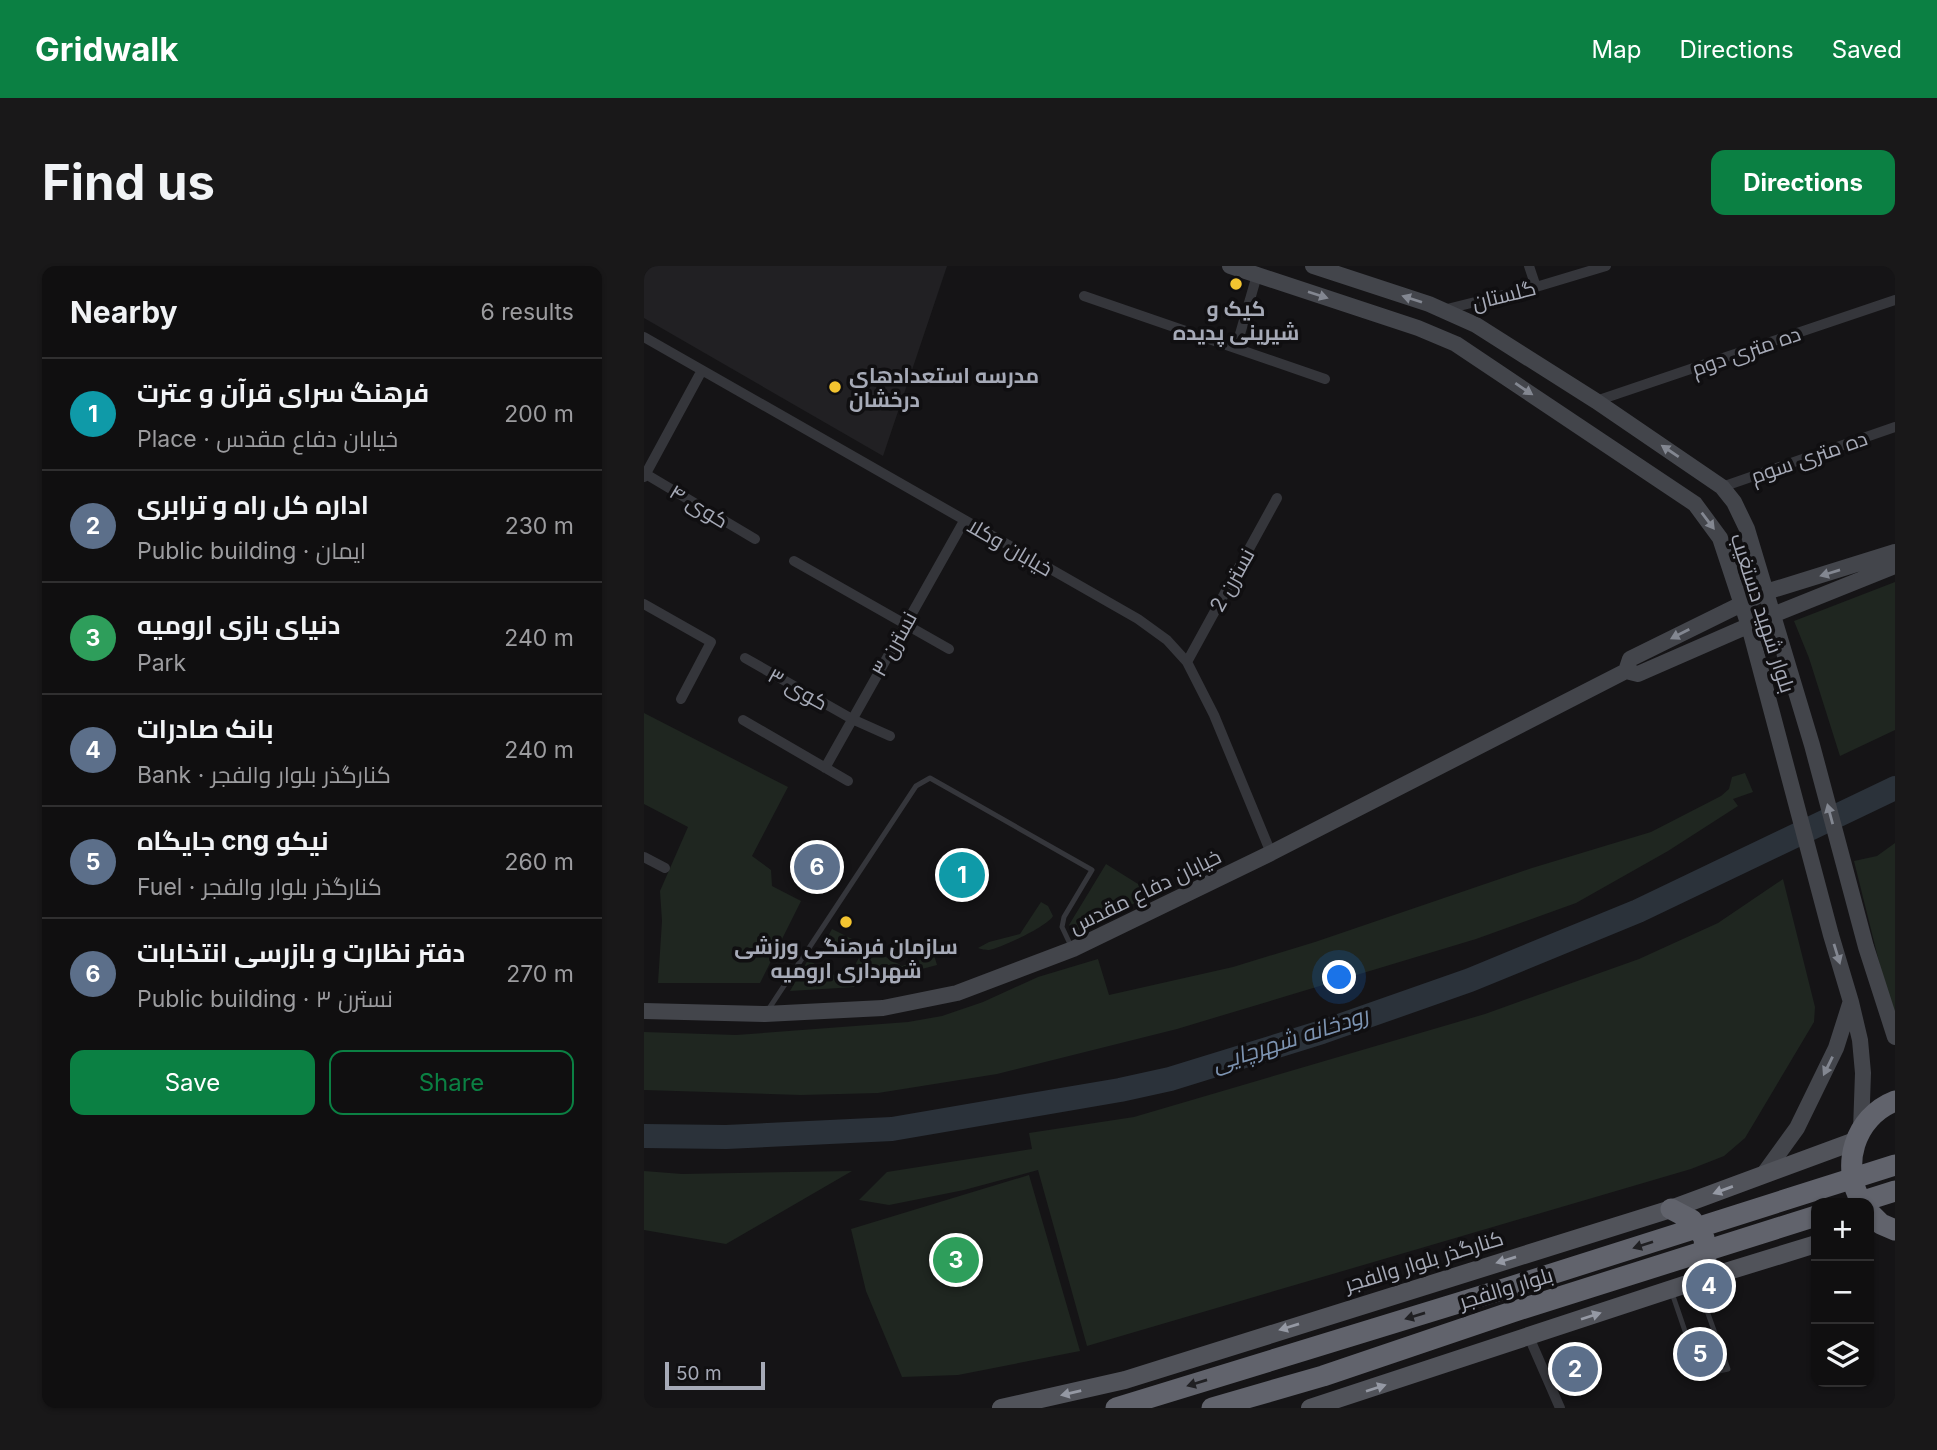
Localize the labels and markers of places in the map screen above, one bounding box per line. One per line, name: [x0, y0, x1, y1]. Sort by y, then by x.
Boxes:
marker: کیک و شیرینی پدیده: [1228, 276, 1244, 292]
place label: کیک و شیرینی پدیده: [1173, 296, 1299, 348]
place label: مدرسه استعدادهای درخشان: [849, 363, 1039, 412]
marker: مدرسه استعدادهای درخشان: [827, 379, 843, 395]
pin: 6: [794, 841, 840, 893]
pin: 1: [939, 849, 985, 901]
marker: سازمان فرهنگی ورزشی شهرداری ارومیه: [838, 914, 854, 930]
place label: سازمان فرهنگی ورزشی شهرداری ارومیه: [734, 934, 958, 984]
pin: 3: [933, 1234, 979, 1286]
pin: 4: [1686, 1260, 1732, 1312]
pin: 5: [1677, 1328, 1723, 1380]
pin: 2: [1552, 1343, 1598, 1395]

